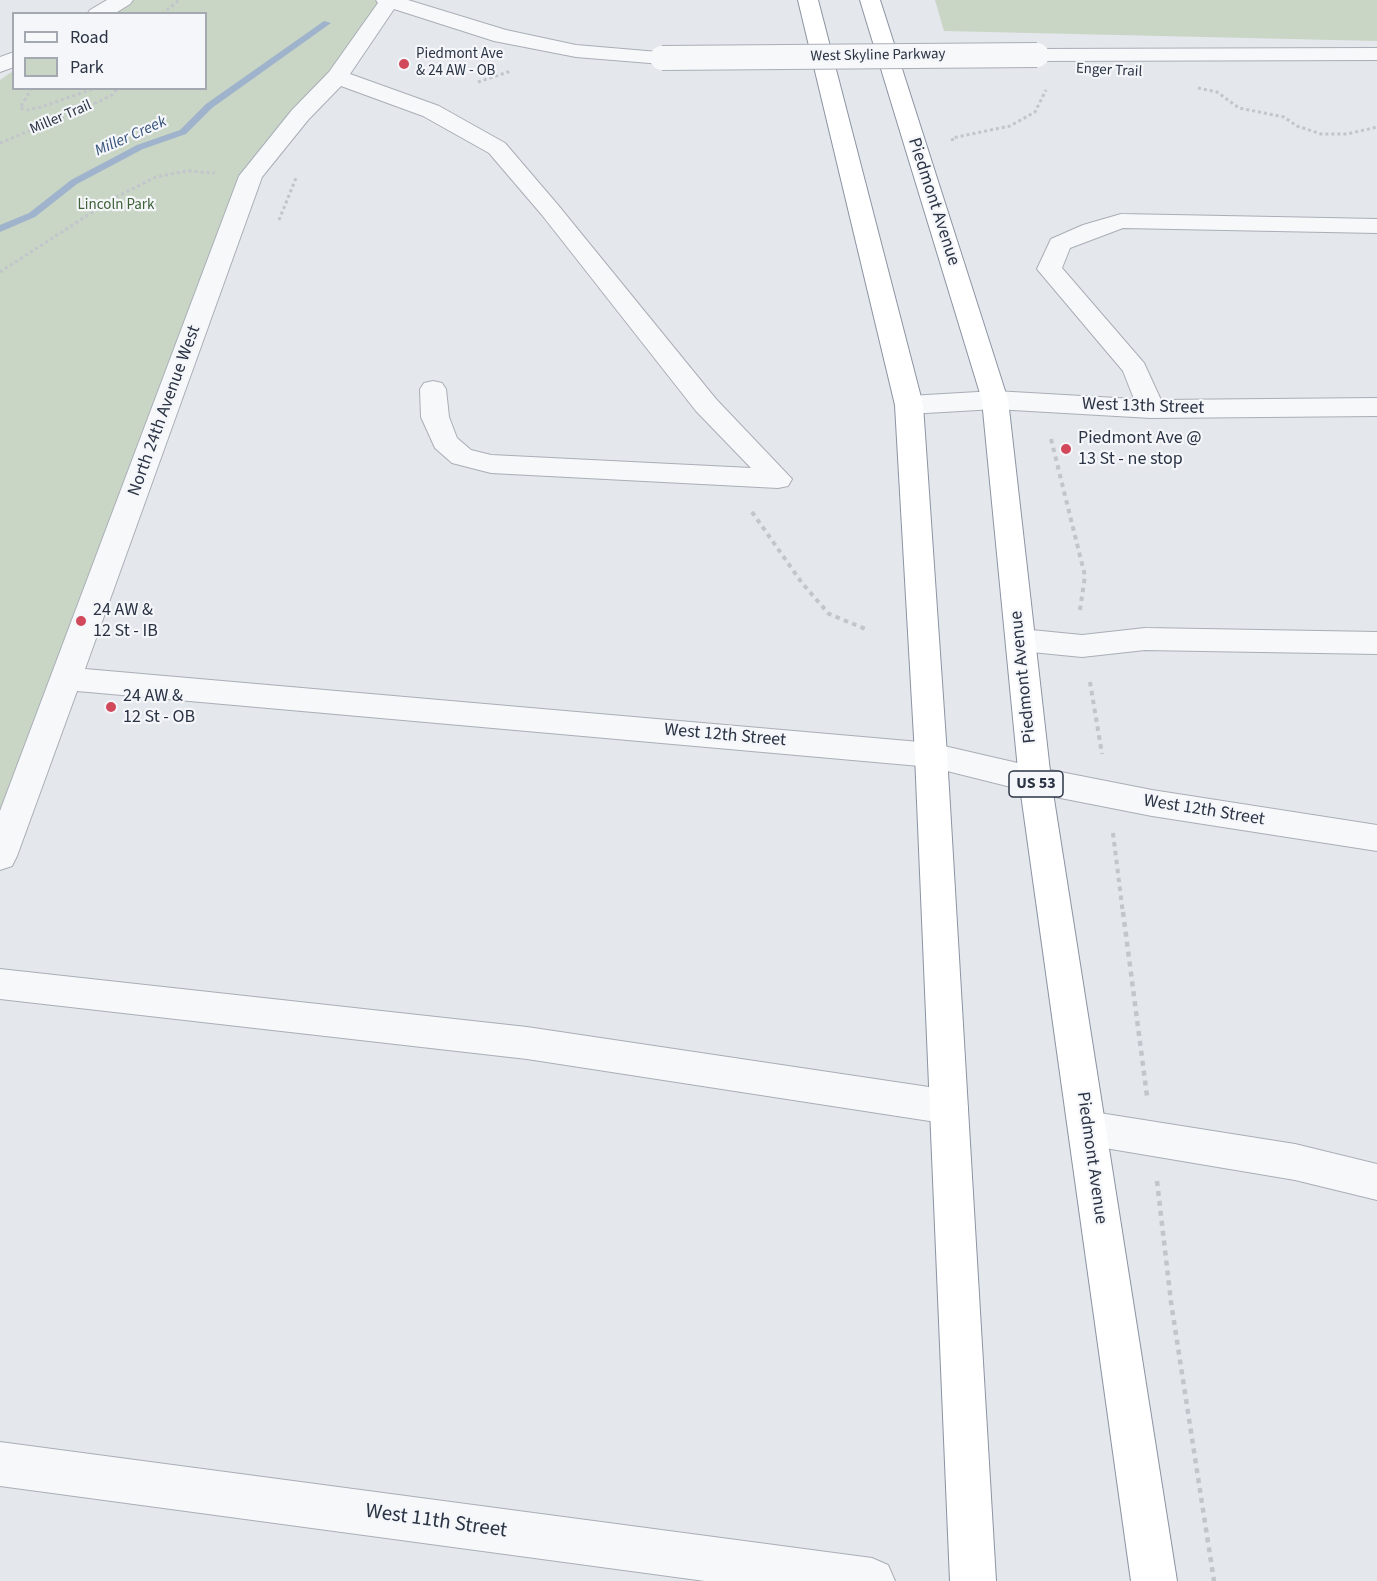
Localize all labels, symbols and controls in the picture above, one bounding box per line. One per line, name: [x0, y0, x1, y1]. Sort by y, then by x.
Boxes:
legend: [12, 12, 207, 90]
text: Road: [70, 25, 109, 50]
place label: Piedmont Ave & 24 AW - OB: [416, 46, 503, 81]
street label: West Skyline Parkway: [810, 46, 946, 66]
text: Park: [70, 55, 104, 80]
marker: Piedmont Ave & 24 AW - OB: [397, 57, 411, 71]
street label: Enger Trail: [1075, 60, 1143, 82]
street label: Miller Trail: [27, 97, 95, 139]
water label: Miller Creek: [92, 113, 170, 161]
street label: Piedmont Avenue: [902, 135, 964, 269]
park label: Lincoln Park: [78, 197, 154, 215]
street label: North 24th Avenue West: [124, 323, 206, 499]
street label: West 13th Street: [1081, 394, 1205, 420]
place label: Piedmont Ave @ 13 St - ne stop: [1078, 428, 1201, 470]
marker: Piedmont Ave @ 13 St - ne stop: [1059, 442, 1073, 456]
place label: 24 AW & 12 St - IB: [93, 600, 158, 642]
street label: Piedmont Avenue: [1006, 610, 1042, 744]
marker: 24 AW & 12 St - IB: [74, 614, 88, 628]
place label: 24 AW & 12 St - OB: [123, 686, 195, 728]
marker: 24 AW & 12 St - OB: [104, 700, 118, 714]
street label: West 12th Street: [663, 720, 787, 752]
road number: US 53: [1009, 771, 1063, 797]
street label: West 12th Street: [1142, 791, 1266, 831]
street label: Piedmont Avenue: [1071, 1091, 1111, 1225]
street label: West 11th Street: [364, 1500, 508, 1544]

